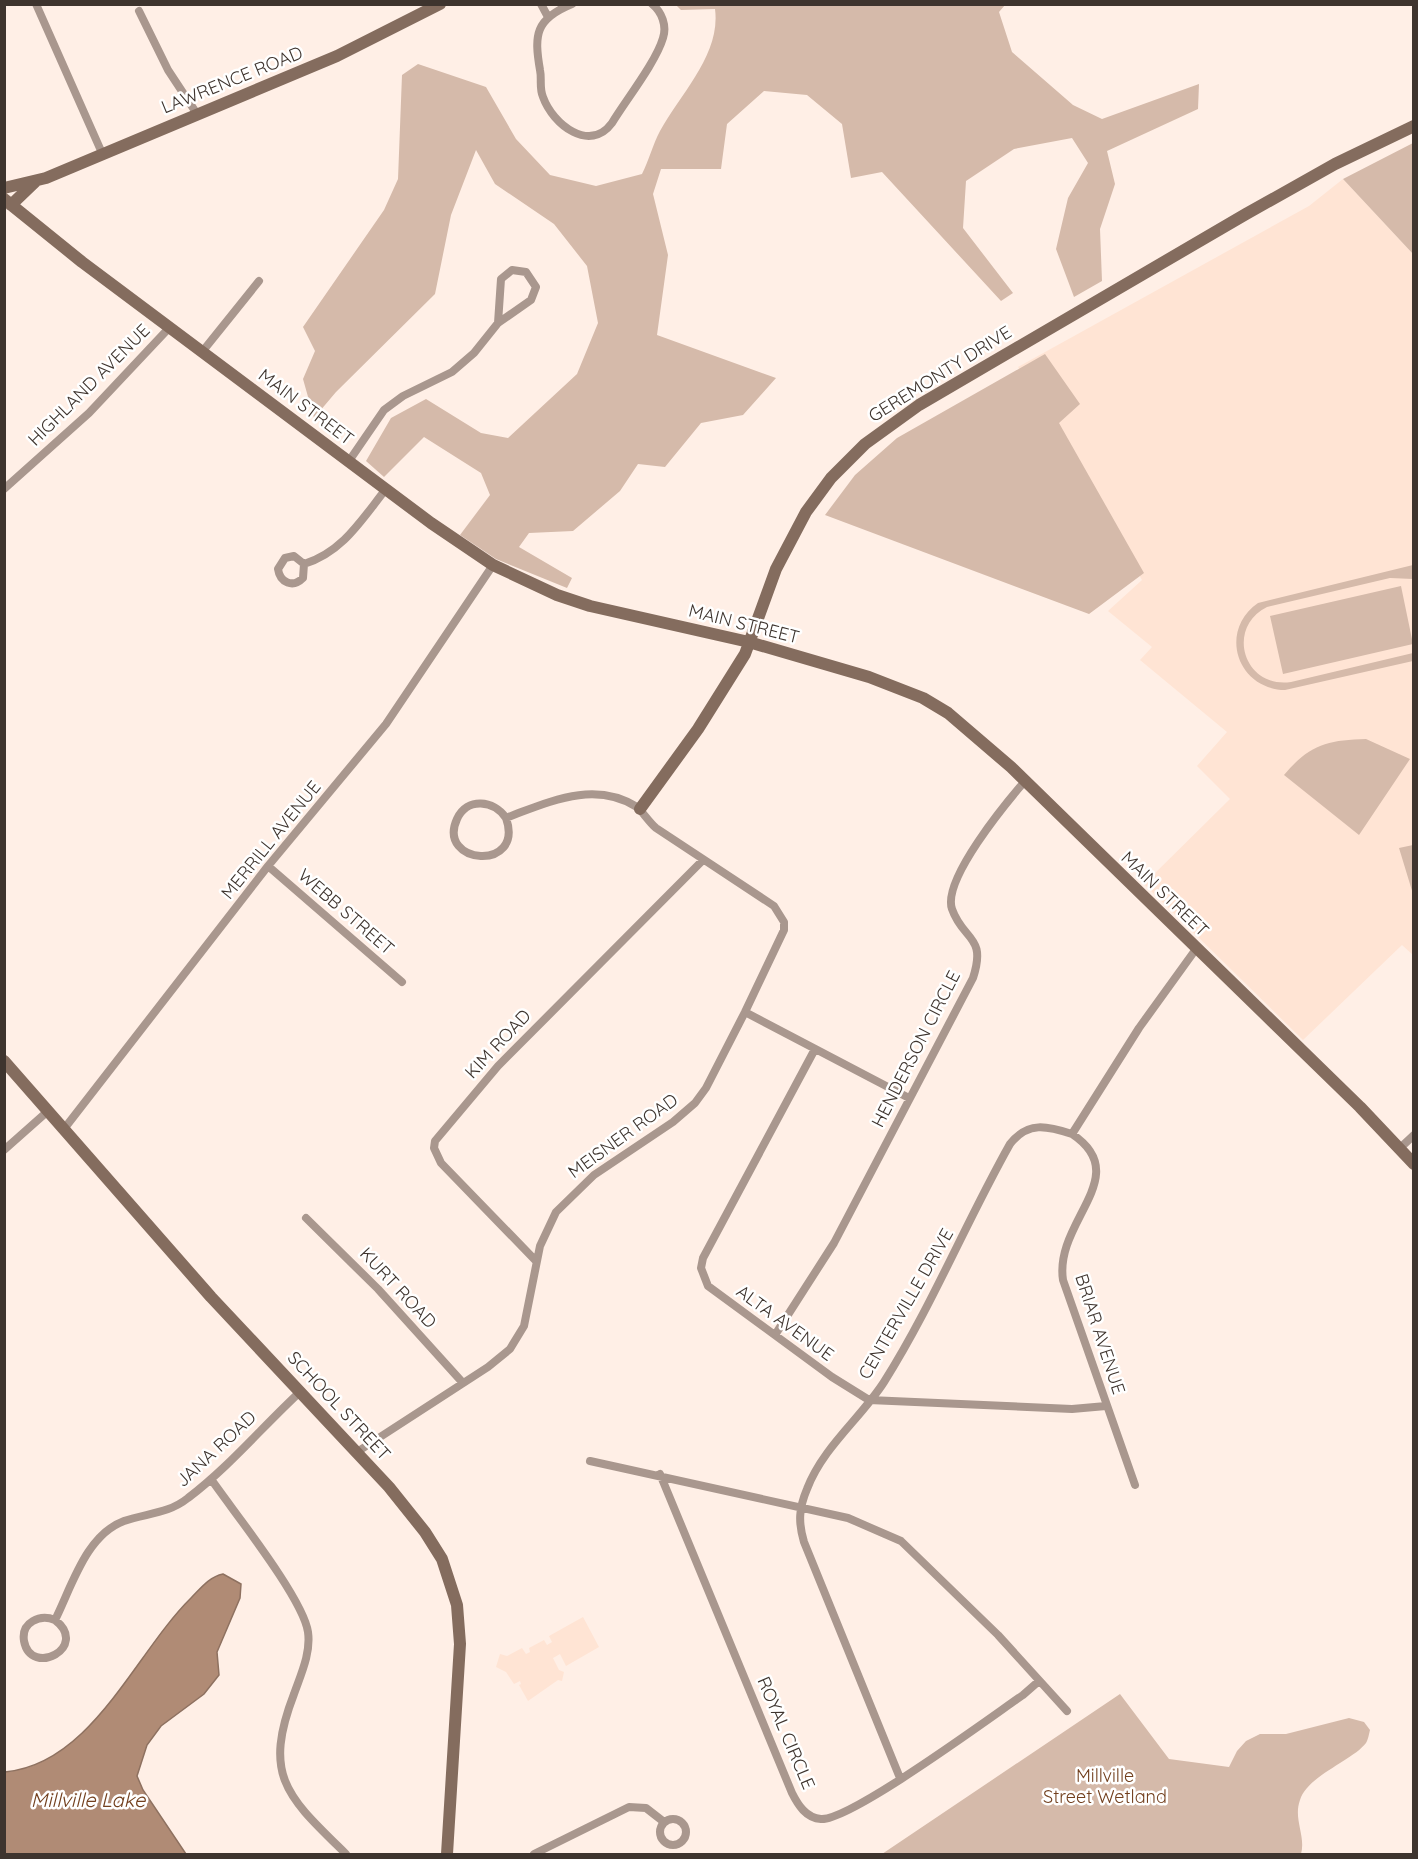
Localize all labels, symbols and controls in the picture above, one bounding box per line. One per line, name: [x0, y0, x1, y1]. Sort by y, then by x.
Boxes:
street label: LAWRENCE ROAD: [158, 41, 306, 118]
street label: HIGHLAND AVENUE: [23, 319, 155, 451]
street label: GEREMONTY DRIVE: [864, 320, 1016, 427]
street label: MAIN STREET: [254, 363, 359, 450]
street label: MAIN STREET: [686, 599, 802, 648]
street label: MERRILL AVENUE: [216, 776, 326, 904]
street label: MAIN STREET: [1117, 846, 1214, 941]
street label: WEBB STREET: [293, 863, 399, 960]
street label: HENDERSON CIRCLE: [866, 966, 965, 1131]
street label: KIM ROAD: [460, 1004, 536, 1083]
street label: MEISNER ROAD: [563, 1088, 682, 1183]
street label: CENTERVILLE DRIVE: [853, 1224, 958, 1383]
street label: KURT ROAD: [355, 1242, 442, 1333]
street label: BRIAR AVENUE: [1070, 1271, 1131, 1397]
street label: ALTA AVENUE: [732, 1279, 839, 1366]
street label: SCHOOL STREET: [283, 1346, 396, 1465]
street label: JANA ROAD: [171, 1406, 261, 1492]
street label: ROYAL CIRCLE: [752, 1673, 821, 1793]
park label: Millville Street Wetland: [1043, 1764, 1167, 1808]
water label: Millville Lake: [31, 1787, 146, 1812]

